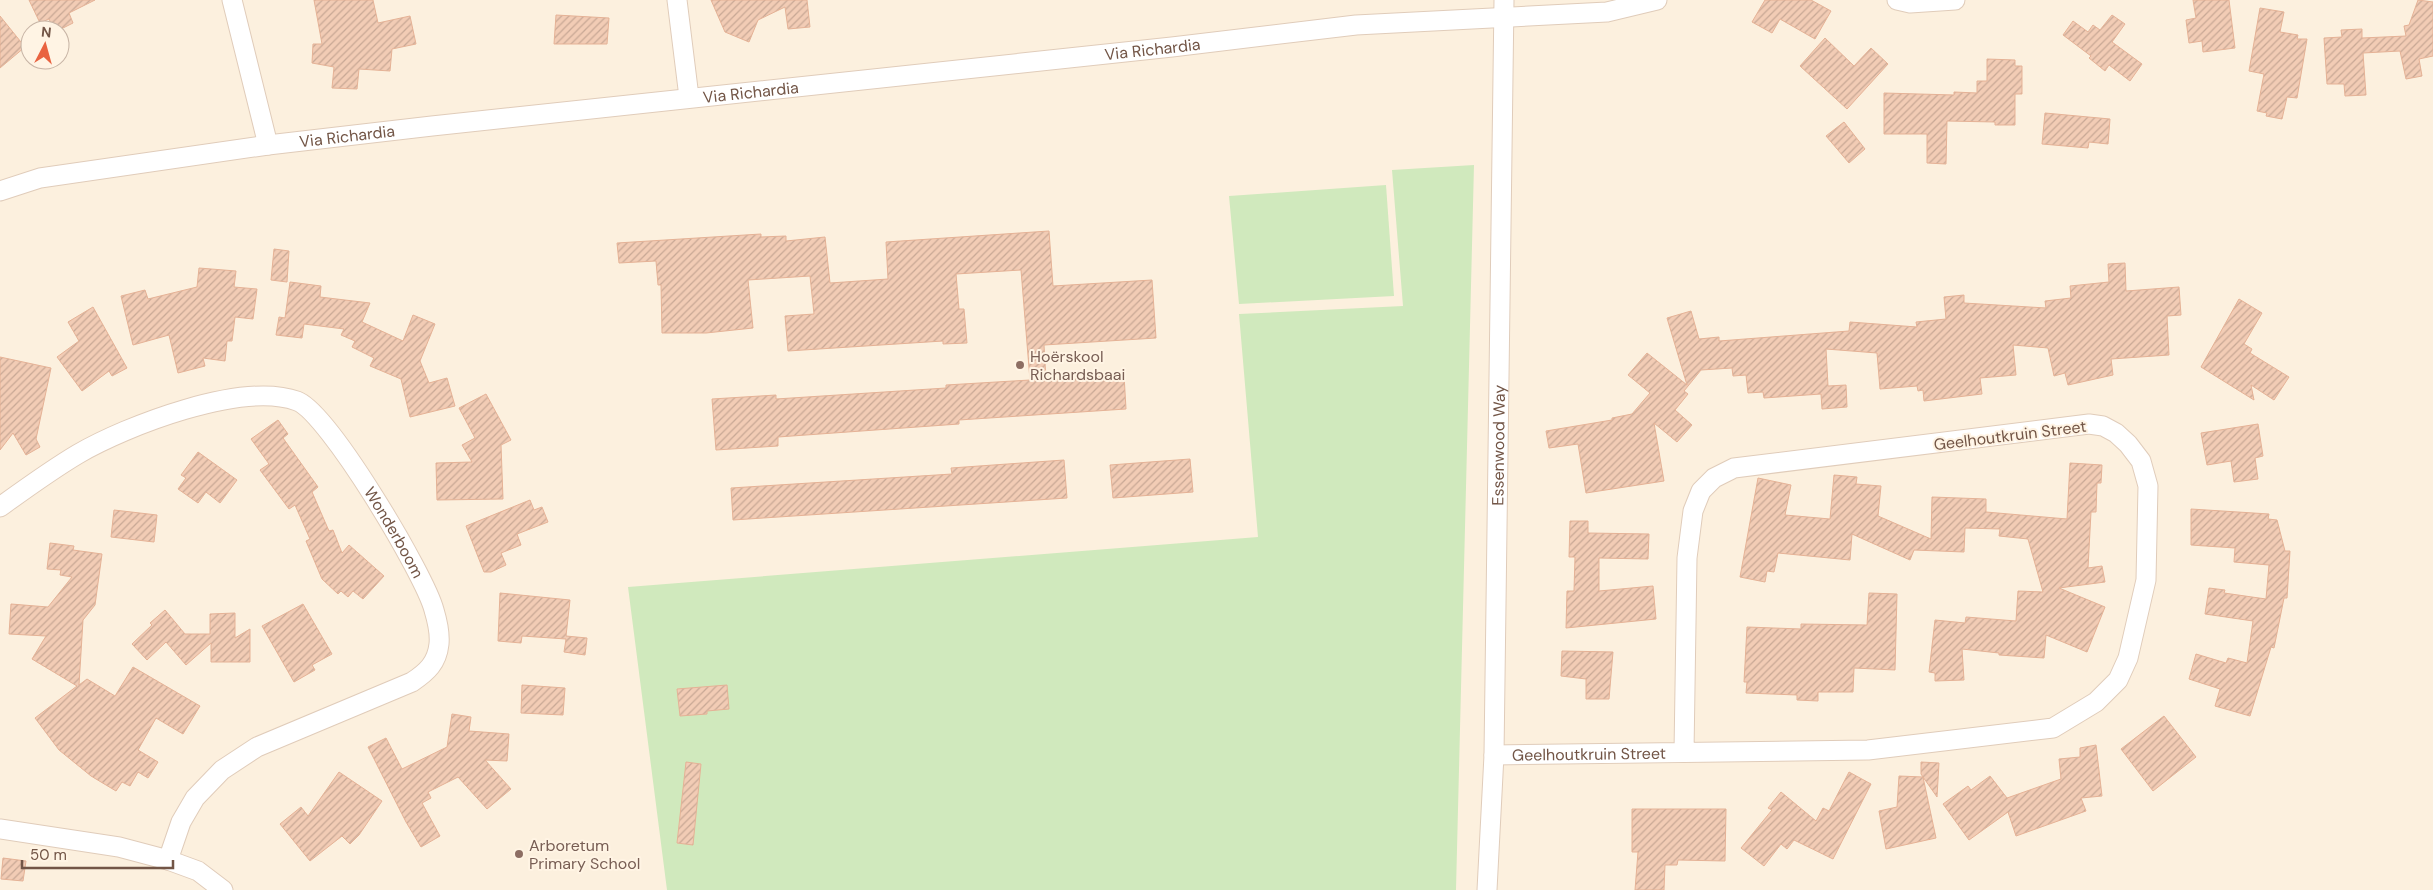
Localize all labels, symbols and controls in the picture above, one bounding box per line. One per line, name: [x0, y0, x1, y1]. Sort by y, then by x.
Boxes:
north arrow: [20, 20, 70, 70]
text: N: [40, 23, 52, 42]
street label: Via Richardia: [1103, 34, 1201, 65]
street label: Via Richardia: [702, 77, 800, 108]
street label: Via Richardia: [298, 120, 396, 152]
place label: Hoërskool Richardsbaai: [1030, 346, 1125, 385]
marker: Hoërskool Richardsbaai: [1014, 359, 1026, 371]
street label: Essenwood Way: [1487, 385, 1510, 506]
street label: Geelhoutkruin Street: [1932, 416, 2088, 455]
street label: Wonderboom: [359, 483, 429, 582]
street label: Geelhoutkruin Street: [1512, 743, 1666, 766]
place label: Arboretum Primary School: [529, 835, 640, 874]
scale bar: [22, 838, 174, 870]
text: 50 m: [30, 845, 67, 865]
marker: Arboretum Primary School: [513, 848, 525, 860]

